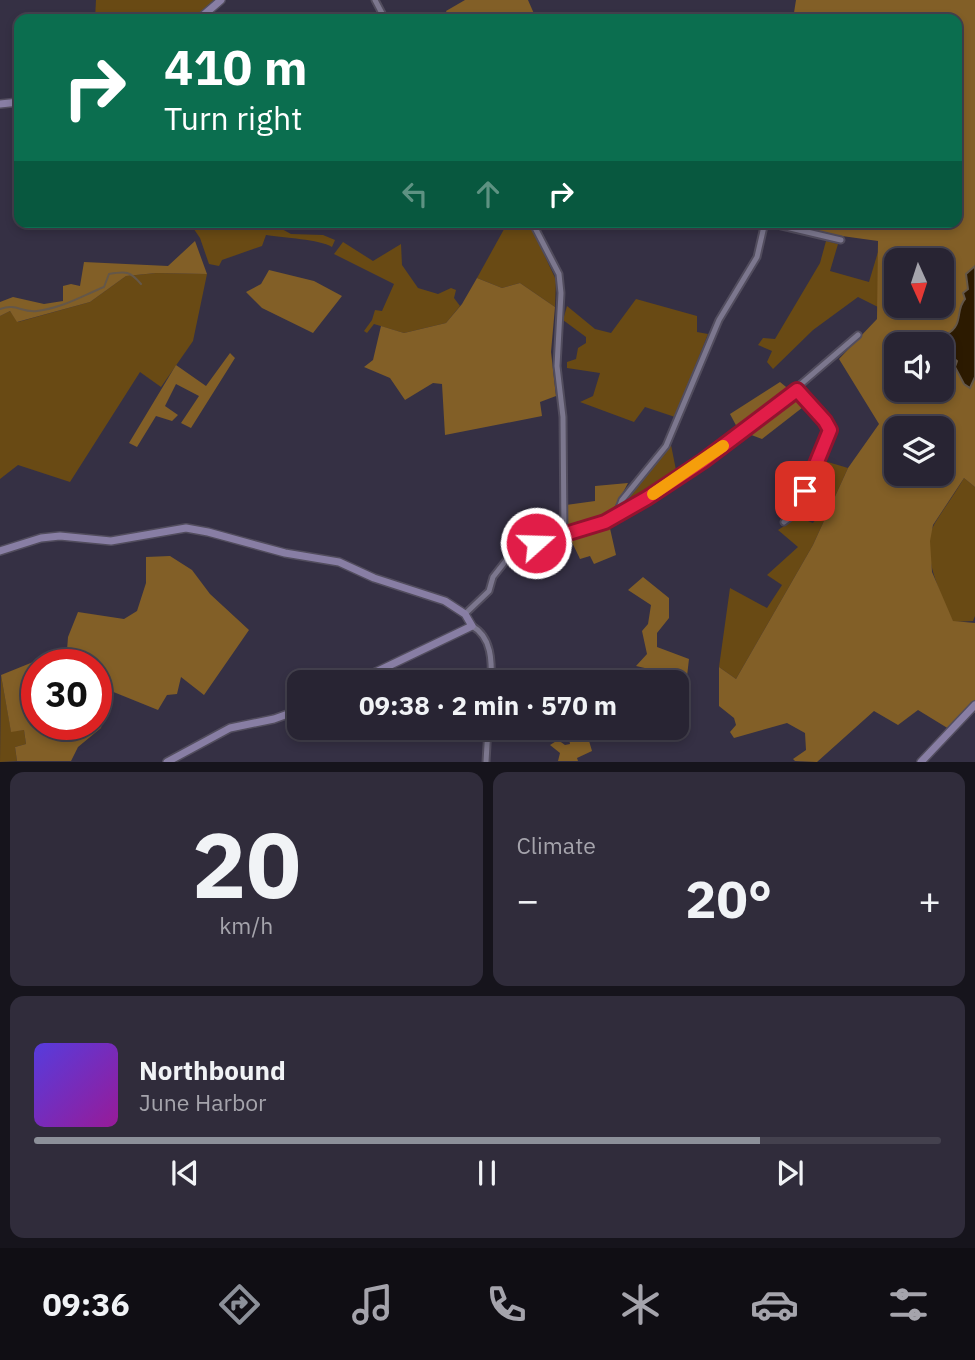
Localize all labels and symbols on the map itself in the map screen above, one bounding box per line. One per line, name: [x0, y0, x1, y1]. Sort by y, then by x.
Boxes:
north arrow: [884, 248, 954, 318]
pin: [775, 461, 835, 521]
position arrow: [499, 506, 573, 580]
speed limit sign: 30: [21, 649, 112, 740]

